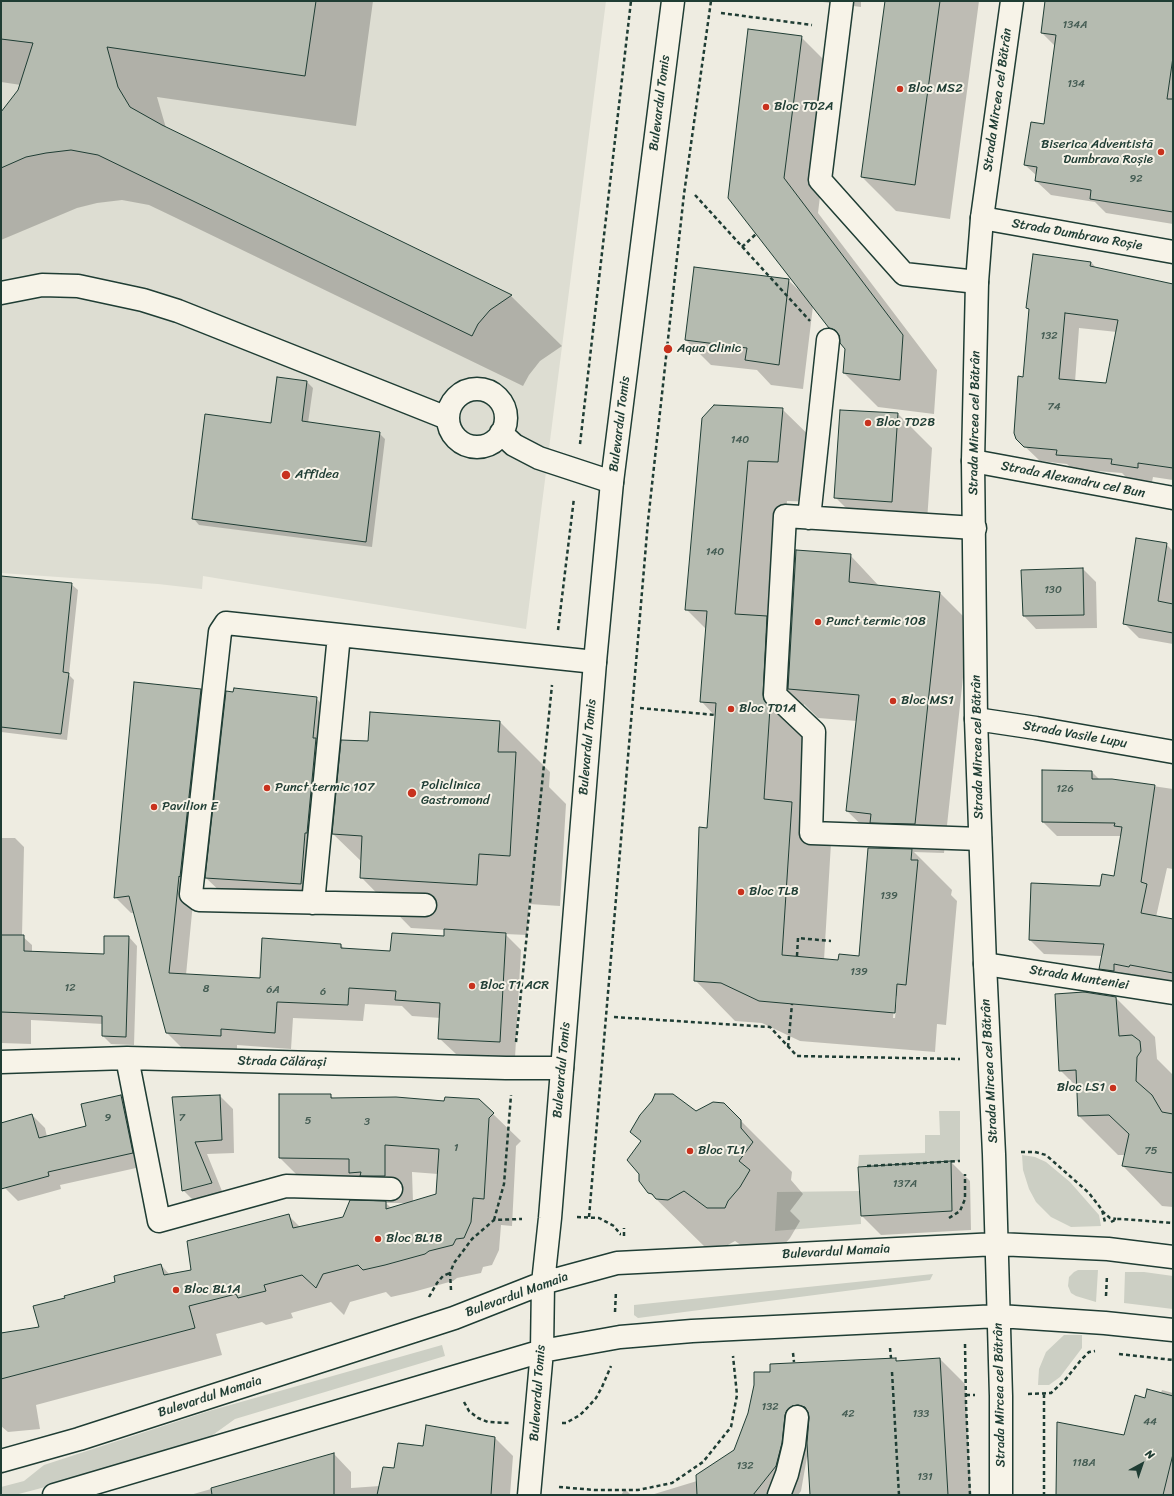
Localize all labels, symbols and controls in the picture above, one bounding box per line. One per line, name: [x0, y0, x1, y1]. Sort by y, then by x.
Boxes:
house number: 134A: [1063, 18, 1087, 32]
street label: Strada Mircea cel Bătrân: [980, 27, 1016, 173]
street label: Bulevardul Tomis: [646, 54, 674, 152]
house number: 134: [1067, 77, 1085, 91]
place label: Bloc MS2: [908, 81, 963, 97]
marker: Bloc MS2: [895, 84, 905, 94]
place label: Bloc TD2A: [774, 99, 833, 115]
marker: Bloc TD2A: [761, 102, 771, 112]
place label: Biserica Adventistă Dumbrava Roșie: [1041, 137, 1153, 168]
marker: Biserica Adventistă Dumbrava Roșie: [1156, 147, 1166, 157]
house number: 92: [1129, 172, 1143, 186]
street label: Strada Dumbrava Roșie: [1011, 216, 1143, 254]
house number: 132: [1040, 329, 1058, 343]
place label: Aqua Clinic: [677, 341, 741, 357]
marker: Aqua Clinic: [662, 343, 674, 355]
street label: Strada Mircea cel Bătrân: [966, 351, 984, 495]
street label: Bulevardul Tomis: [606, 375, 634, 473]
house number: 74: [1047, 400, 1061, 414]
place label: Bloc TD2B: [876, 415, 935, 431]
marker: Bloc TD2B: [863, 418, 873, 428]
house number: 140: [731, 433, 749, 447]
street label: Strada Alexandru cel Bun: [1000, 458, 1146, 502]
place label: Affidea: [295, 467, 339, 483]
marker: Affidea: [280, 469, 292, 481]
house number: 140: [706, 545, 724, 559]
house number: 130: [1044, 583, 1062, 597]
place label: Punct termic 108: [826, 614, 926, 630]
marker: Punct termic 108: [813, 617, 823, 627]
street label: Strada Mircea cel Bătrân: [969, 675, 987, 819]
place label: Bloc MS1: [901, 693, 954, 709]
marker: Bloc MS1: [888, 696, 898, 706]
street label: Bulevardul Tomis: [576, 698, 600, 796]
place label: Bloc TD1A: [739, 701, 796, 717]
marker: Bloc TD1A: [726, 704, 736, 714]
street label: Strada Vasile Lupu: [1022, 718, 1128, 752]
place label: Policlinica Gastromond: [421, 778, 489, 809]
place label: Punct termic 107: [275, 780, 374, 796]
house number: 126: [1056, 782, 1074, 796]
marker: Punct termic 107: [262, 783, 272, 793]
marker: Policlinica Gastromond: [406, 787, 418, 799]
place label: Pavilion E: [162, 799, 218, 815]
marker: Pavilion E: [149, 802, 159, 812]
place label: Bloc TLB: [749, 884, 799, 900]
marker: Bloc TLB: [736, 887, 746, 897]
house number: 139: [880, 889, 898, 903]
street label: Strada Munteniei: [1028, 962, 1130, 994]
house number: 139: [850, 965, 868, 979]
place label: Bloc T1 ACR: [480, 978, 549, 994]
house number: 12: [64, 981, 76, 995]
marker: Bloc T1 ACR: [467, 981, 477, 991]
house number: 8: [203, 982, 209, 996]
house number: 6A: [266, 983, 280, 997]
house number: 6: [320, 985, 326, 999]
street label: Strada Mircea cel Bătrân: [978, 998, 1002, 1144]
street label: Bulevardul Tomis: [550, 1021, 574, 1119]
street label: Strada Călărași: [237, 1053, 327, 1071]
place label: Bloc LS1: [1057, 1080, 1105, 1096]
marker: Bloc LS1: [1108, 1083, 1118, 1093]
house number: 9: [105, 1111, 111, 1125]
house number: 7: [179, 1111, 185, 1125]
house number: 5: [305, 1114, 311, 1128]
house number: 3: [364, 1115, 370, 1129]
house number: 1: [454, 1141, 458, 1155]
place label: Bloc TL1: [698, 1143, 745, 1159]
house number: 75: [1144, 1144, 1158, 1158]
marker: Bloc TL1: [685, 1146, 695, 1156]
house number: 137A: [893, 1177, 917, 1191]
place label: Bloc BL1B: [386, 1231, 442, 1247]
marker: Bloc BL1B: [373, 1234, 383, 1244]
street label: Bulevardul Mamaia: [782, 1241, 890, 1263]
street label: Bulevardul Mamaia: [464, 1269, 570, 1321]
place label: Bloc BL1A: [184, 1282, 241, 1298]
marker: Bloc BL1A: [171, 1285, 181, 1295]
street label: Strada Mircea cel Bătrân: [991, 1323, 1009, 1467]
street label: Bulevardul Tomis: [527, 1344, 549, 1442]
street label: Bulevardul Mamaia: [156, 1373, 264, 1421]
house number: 132: [761, 1400, 779, 1414]
house number: 42: [841, 1407, 855, 1421]
house number: 133: [913, 1407, 929, 1421]
house number: 44: [1143, 1415, 1157, 1429]
north arrow: [1122, 1444, 1162, 1484]
text: N: [1141, 1445, 1159, 1464]
house number: 118A: [1072, 1456, 1096, 1470]
house number: 132: [736, 1459, 754, 1473]
house number: 131: [917, 1470, 933, 1484]

